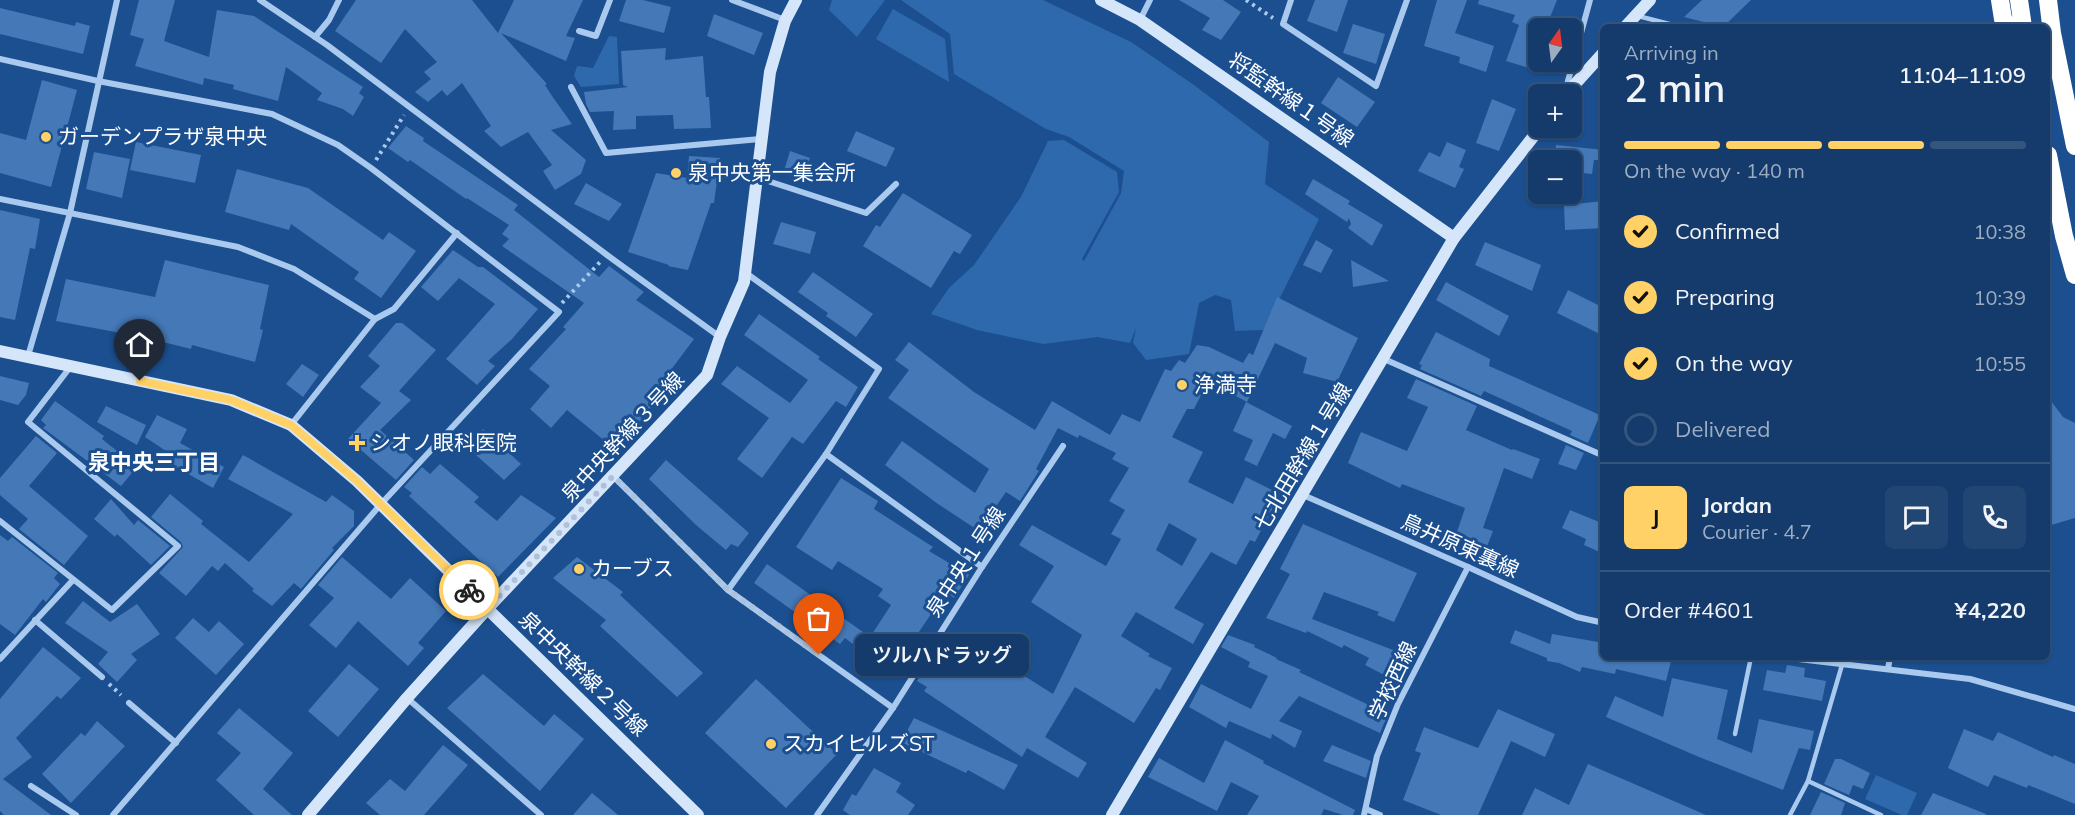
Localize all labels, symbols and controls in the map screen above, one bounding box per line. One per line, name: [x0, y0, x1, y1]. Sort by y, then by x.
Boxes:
north arrow: [1528, 18, 1582, 72]
map controls: [1528, 18, 1582, 204]
text: Arriving in: [1624, 40, 1719, 65]
street label: 将監幹線１号線: [1224, 46, 1359, 152]
text: 11:04–11:09: [1899, 61, 2026, 89]
text: 2 min: [1624, 63, 1725, 112]
button: +: [1528, 84, 1582, 138]
place label: ガーデンプラザ泉中央: [58, 123, 267, 149]
marker: ガーデンプラザ泉中央: [39, 130, 53, 144]
button: −: [1528, 150, 1582, 204]
text: On the way · 140 m: [1624, 158, 1805, 183]
place label: 泉中央第一集会所: [688, 159, 856, 185]
marker: 泉中央第一集会所: [669, 166, 683, 180]
icon: check: [1624, 215, 1657, 248]
text: Confirmed: [1675, 217, 1780, 245]
text: 10:38: [1973, 219, 2026, 244]
icon: check: [1624, 281, 1657, 314]
text: Preparing: [1675, 283, 1775, 311]
text: 10:39: [1973, 285, 2026, 310]
pin: [114, 319, 165, 381]
icon: home: [123, 328, 156, 361]
icon: check: [1624, 347, 1657, 380]
text: On the way: [1675, 349, 1793, 377]
text: 10:55: [1973, 351, 2026, 376]
street label: 泉中央幹線３号線: [555, 366, 689, 507]
place label: 浄満寺: [1194, 371, 1257, 397]
marker: 浄満寺: [1175, 378, 1189, 392]
street label: 七北田幹線１号線: [1248, 378, 1357, 535]
text: Delivered: [1675, 415, 1770, 443]
place label: シオノ眼科医院: [370, 429, 517, 455]
marker: シオノ眼科医院: [348, 434, 366, 452]
district label: 泉中央三丁目: [88, 448, 220, 476]
button: chat: [1885, 486, 1948, 549]
button: phone: [1963, 486, 2026, 549]
text: Jordan: [1702, 491, 1772, 519]
street label: 泉中央１号線: [920, 502, 1010, 621]
text: J: [1652, 503, 1659, 531]
street label: 鳥井原東裏線: [1398, 508, 1523, 583]
text: Courier · 4.7: [1702, 519, 1812, 544]
place label: カーブス: [591, 555, 674, 581]
courier: [439, 560, 499, 620]
marker: カーブス: [572, 562, 586, 576]
icon: bike: [453, 574, 486, 607]
pin: [793, 593, 844, 655]
text: Order #4601: [1624, 596, 1754, 624]
text: ¥4,220: [1955, 596, 2026, 624]
icon: bag: [802, 602, 835, 635]
street label: 泉中央幹線２号線: [514, 606, 653, 741]
callout: ツルハドラッグ: [855, 634, 1029, 676]
street label: 学校西線: [1363, 637, 1422, 724]
text: ツルハドラッグ: [872, 642, 1012, 667]
place label: スカイヒルズST: [783, 730, 935, 756]
marker: スカイヒルズST: [764, 737, 778, 751]

